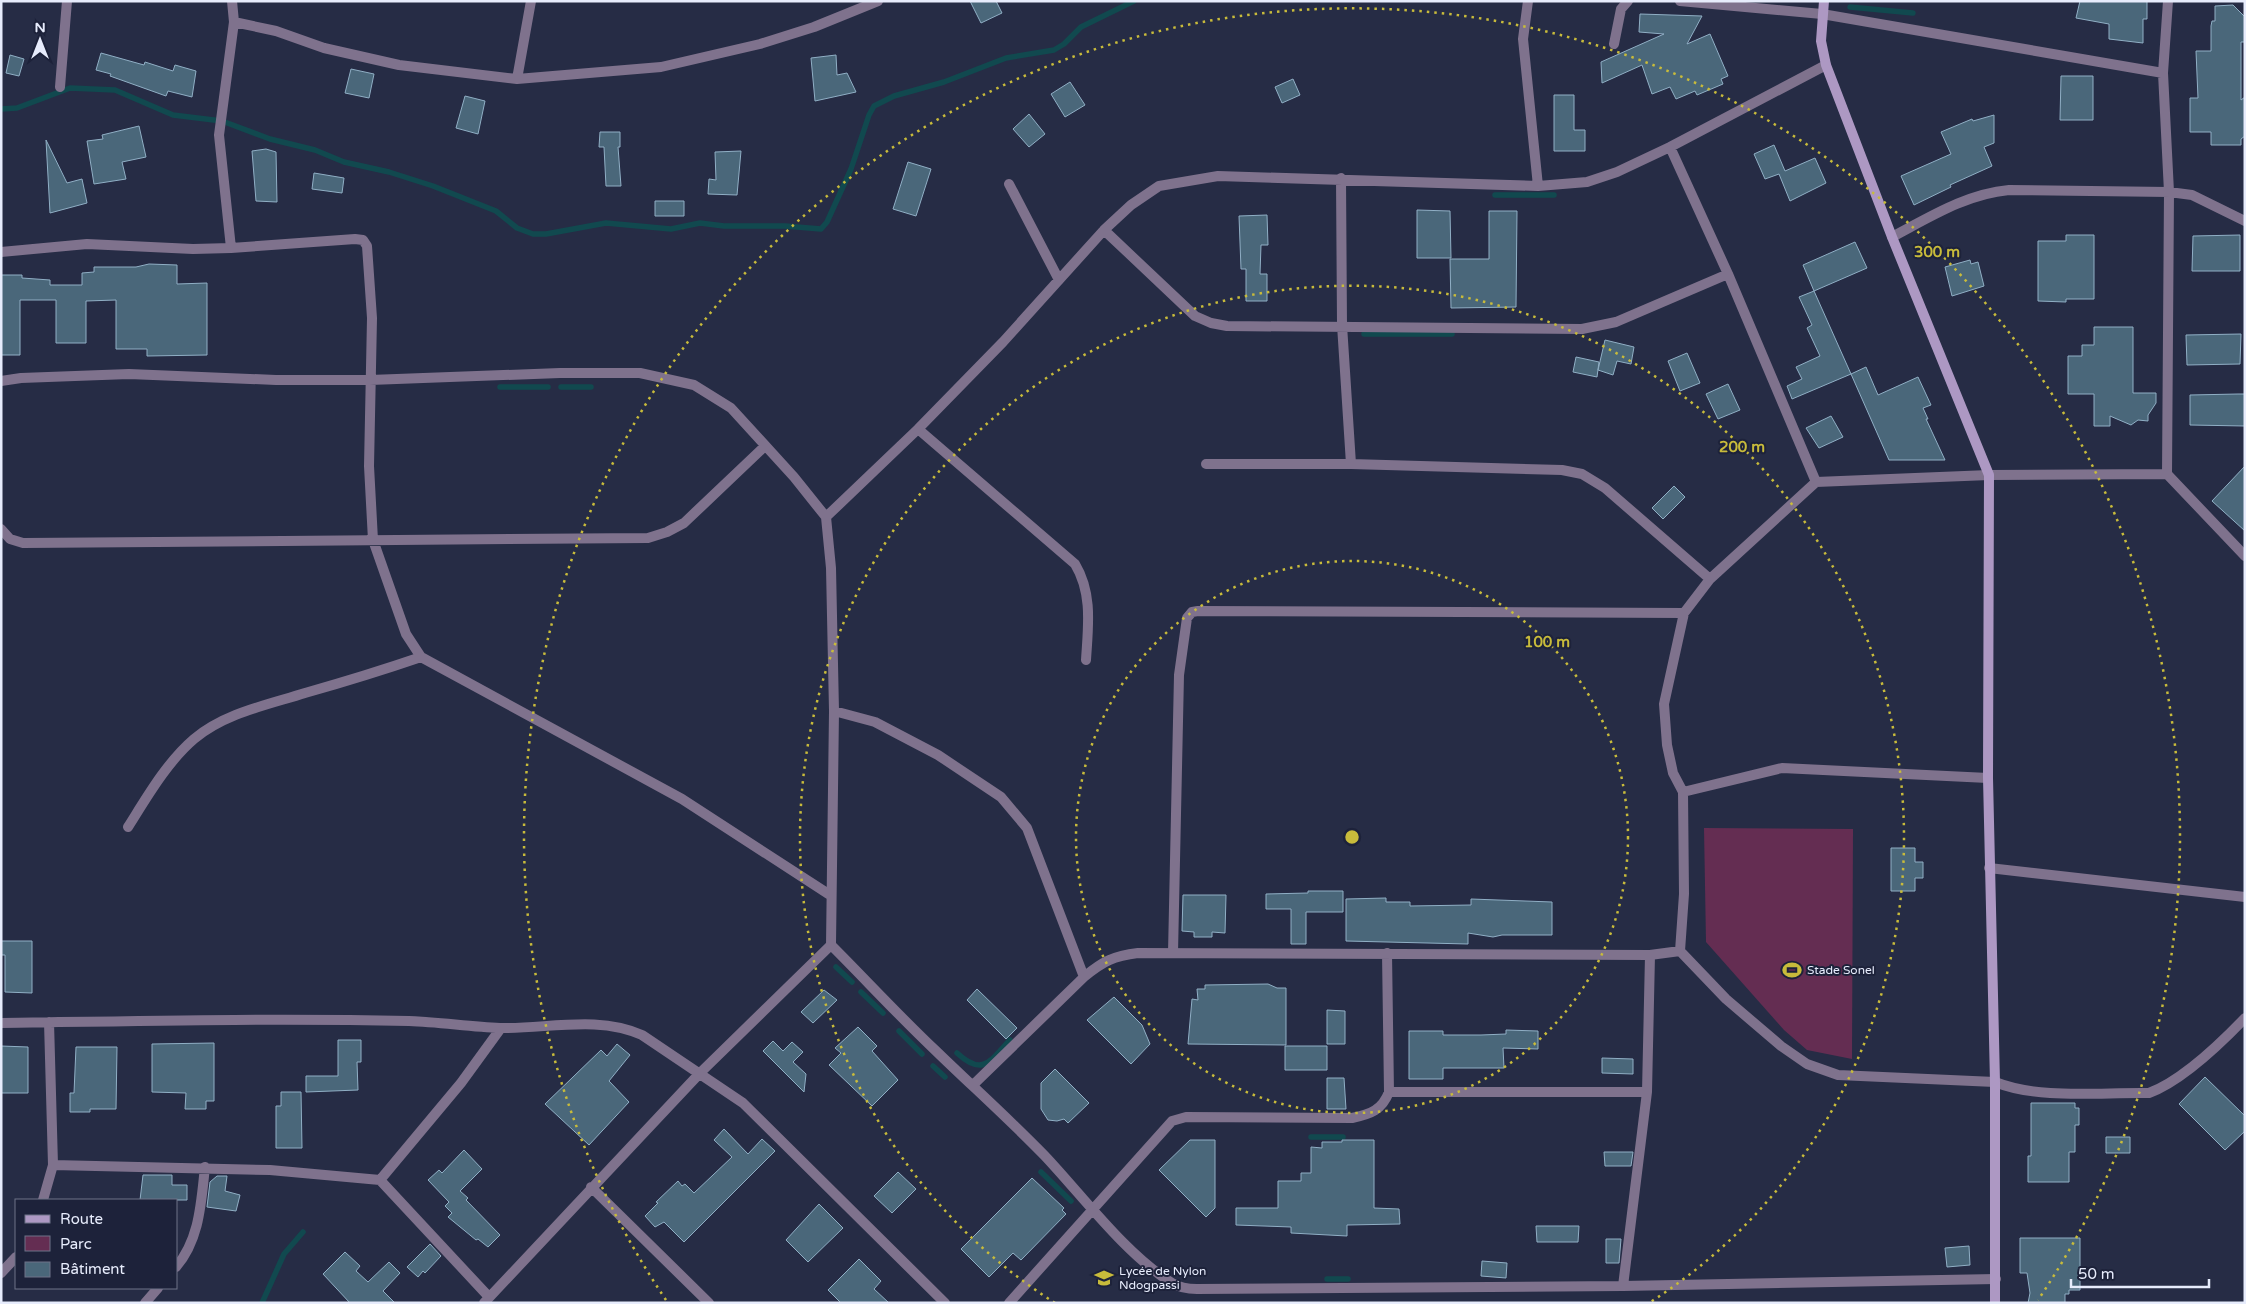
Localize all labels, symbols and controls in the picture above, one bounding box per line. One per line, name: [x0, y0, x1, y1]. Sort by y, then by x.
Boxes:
north arrow: [15, 15, 65, 65]
text: N: [34, 19, 46, 36]
text: 300 m: [1914, 243, 1960, 261]
text: 200 m: [1719, 438, 1765, 456]
text: 100 m: [1524, 633, 1570, 651]
centre of rings: [1343, 828, 1361, 846]
sports icon: Stade Sonel: [1781, 959, 1803, 981]
place label: Stade Sonel: [1807, 963, 1875, 977]
legend: [15, 1199, 178, 1289]
text: Route: [60, 1210, 103, 1228]
text: Parc: [60, 1235, 92, 1253]
scale bar: [2071, 1256, 2208, 1288]
text: Bâtiment: [60, 1260, 125, 1278]
place label: Lycée de Nylon Ndogpassi: [1119, 1264, 1206, 1292]
text: 50 m: [2078, 1265, 2115, 1283]
school or university icon: Lycée de Nylon Ndogpassi: [1093, 1267, 1115, 1289]

